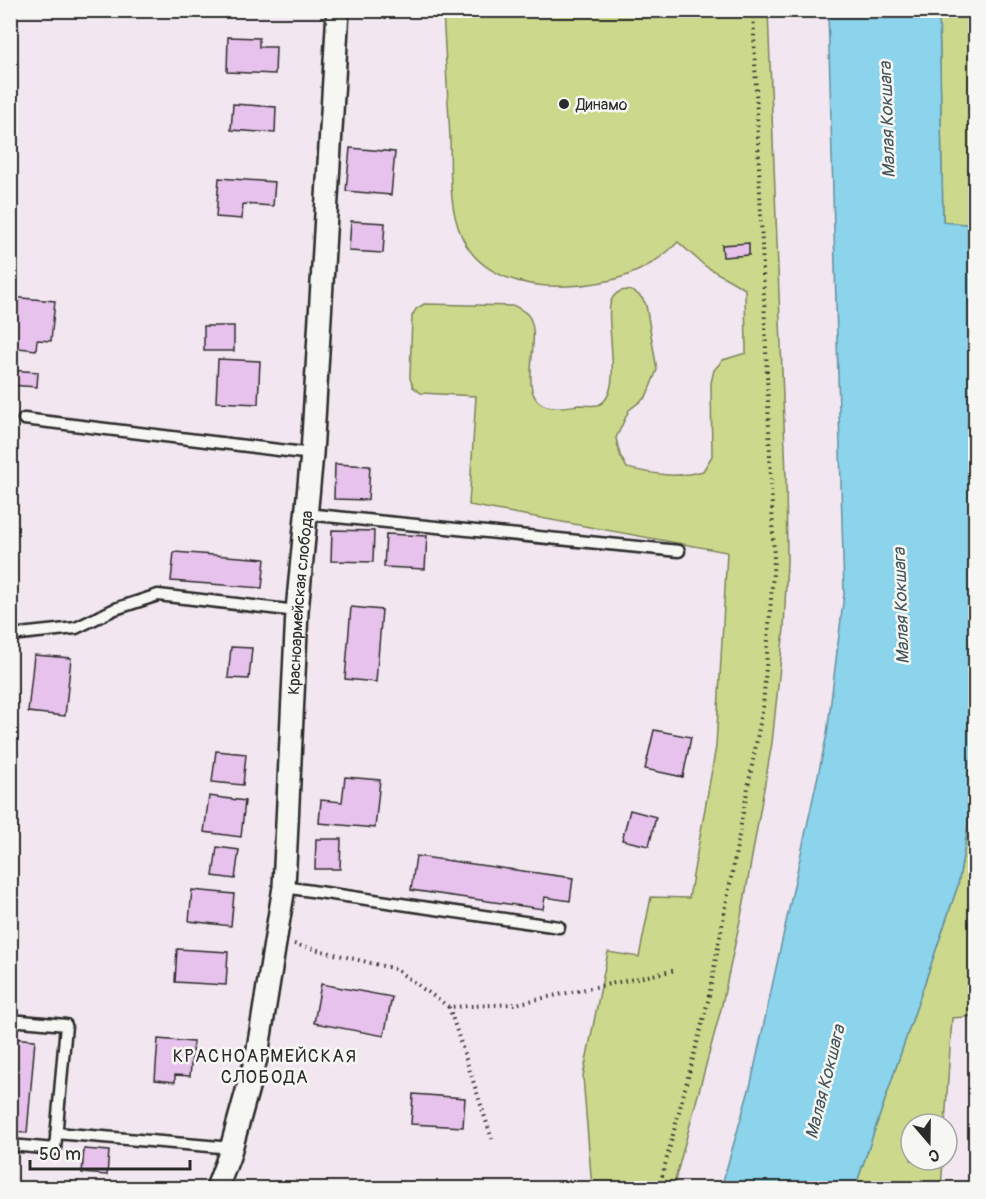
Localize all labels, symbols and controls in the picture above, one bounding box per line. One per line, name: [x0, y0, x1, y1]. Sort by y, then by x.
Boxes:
water label: Малая Кокшага: [874, 60, 901, 179]
place label: Динамо: [575, 95, 628, 115]
marker: Динамо: [557, 97, 571, 111]
street label: Красноармейская слобода: [284, 510, 318, 695]
water label: Малая Кокшага: [888, 546, 915, 665]
water label: Малая Кокшага: [800, 1021, 851, 1141]
district label: КРАСНОАРМЕЙСКАЯ СЛОБОДА: [173, 1045, 357, 1089]
north arrow: [899, 1112, 959, 1172]
scale bar: [30, 1133, 190, 1171]
text: 50 m: [39, 1143, 81, 1166]
text: С: [926, 1144, 942, 1166]

